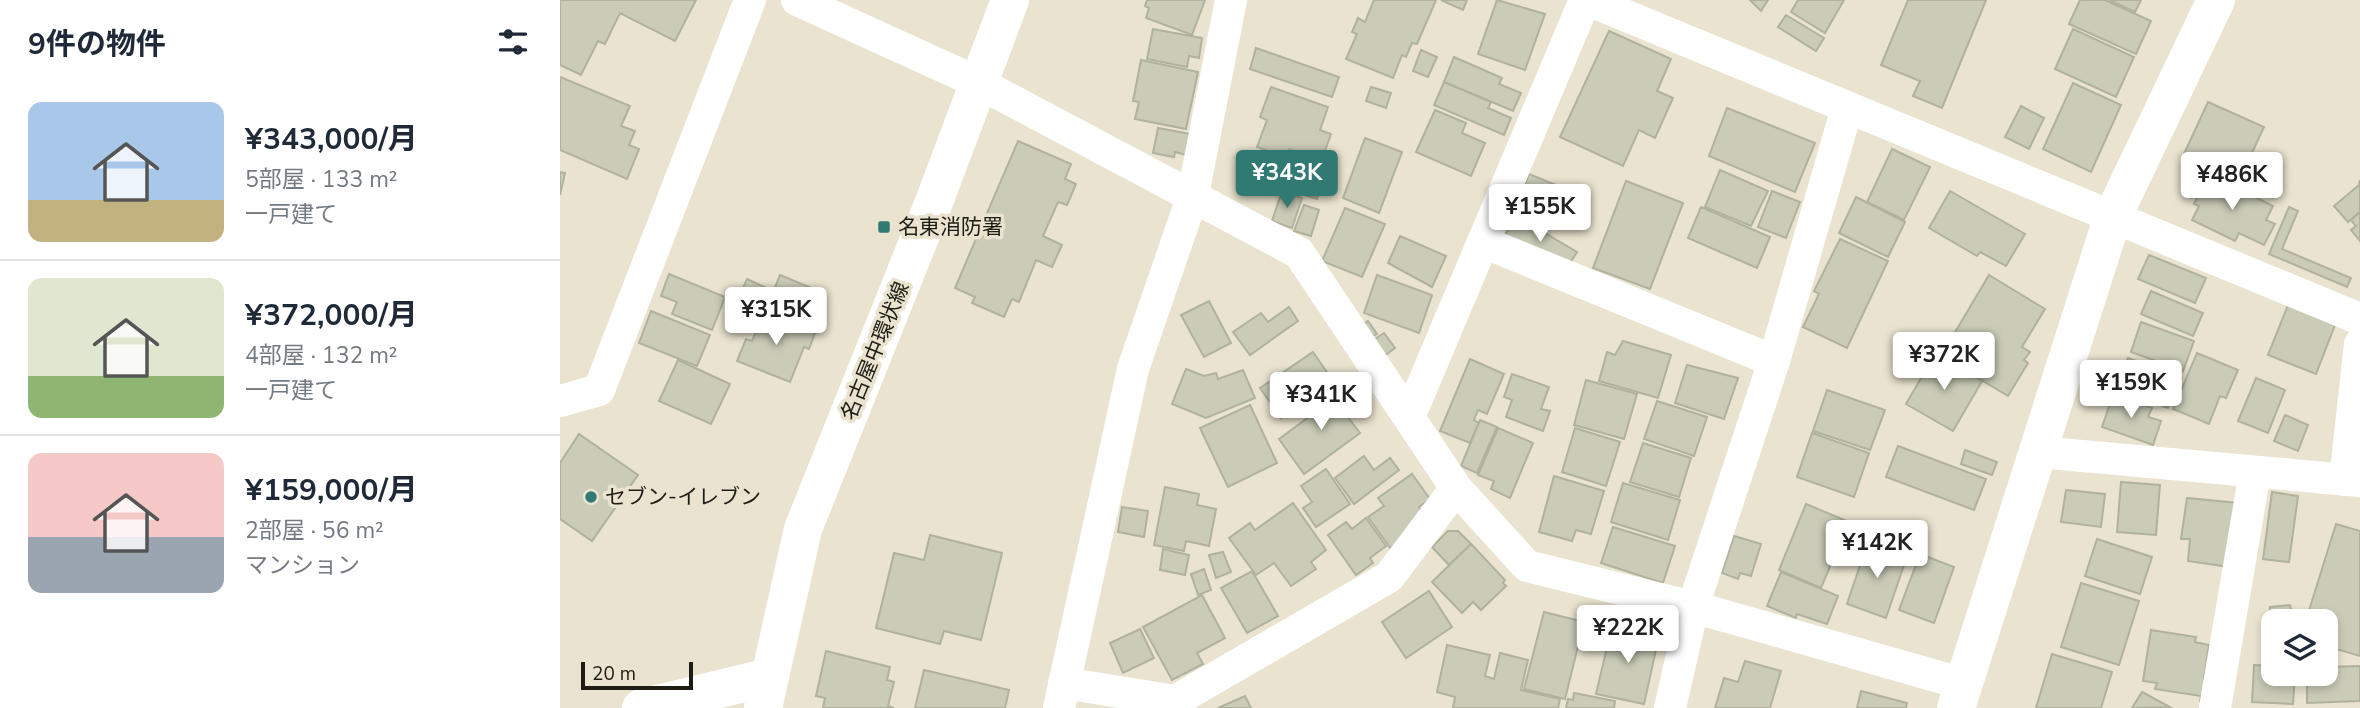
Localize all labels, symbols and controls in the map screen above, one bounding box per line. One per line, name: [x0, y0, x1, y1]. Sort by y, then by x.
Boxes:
icon: filters: [494, 23, 532, 61]
text: 9件の物件: [28, 24, 166, 65]
text: ¥343,000/月: [245, 119, 418, 160]
icon: home: [84, 130, 168, 214]
pin: ¥343K: [1238, 150, 1336, 210]
pin: ¥486K: [2183, 152, 2281, 212]
text: ¥343K: [1252, 157, 1322, 188]
text: ¥486K: [2197, 159, 2267, 190]
text: 5部屋 · 133 m²: [245, 164, 398, 195]
pin: ¥155K: [1491, 184, 1589, 244]
text: ¥155K: [1505, 191, 1575, 222]
text: 一戸建て: [245, 199, 337, 230]
place label: 名東消防署: [898, 213, 1003, 241]
marker: 名東消防署: [876, 219, 892, 235]
street label: 名古屋中環状線: [834, 278, 916, 424]
pin: ¥315K: [727, 288, 825, 347]
text: ¥315K: [741, 294, 811, 325]
text: ¥372,000/月: [245, 295, 418, 336]
icon: home: [84, 306, 168, 390]
pin: ¥372K: [1895, 332, 1993, 392]
text: ¥372K: [1909, 339, 1979, 370]
text: 4部屋 · 132 m²: [245, 340, 398, 371]
pin: ¥159K: [2082, 360, 2180, 420]
text: ¥159K: [2096, 367, 2166, 398]
pin: ¥341K: [1272, 372, 1370, 432]
text: 一戸建て: [245, 375, 337, 406]
text: ¥341K: [1286, 379, 1356, 410]
text: ¥159,000/月: [245, 470, 418, 511]
icon: home: [84, 481, 168, 565]
place label: セブン-イレブン: [605, 483, 761, 511]
marker: セブン-イレブン: [583, 489, 599, 505]
text: 2部屋 · 56 m²: [245, 515, 384, 546]
pin: ¥142K: [1828, 520, 1926, 580]
text: ¥142K: [1842, 527, 1912, 558]
text: マンション: [245, 550, 360, 581]
pin: ¥222K: [1579, 606, 1677, 665]
map controls: [2261, 609, 2338, 686]
button: layers: [2261, 609, 2338, 686]
text: ¥222K: [1593, 612, 1663, 643]
scale bar: [581, 659, 693, 691]
text: 20 m: [592, 661, 636, 687]

